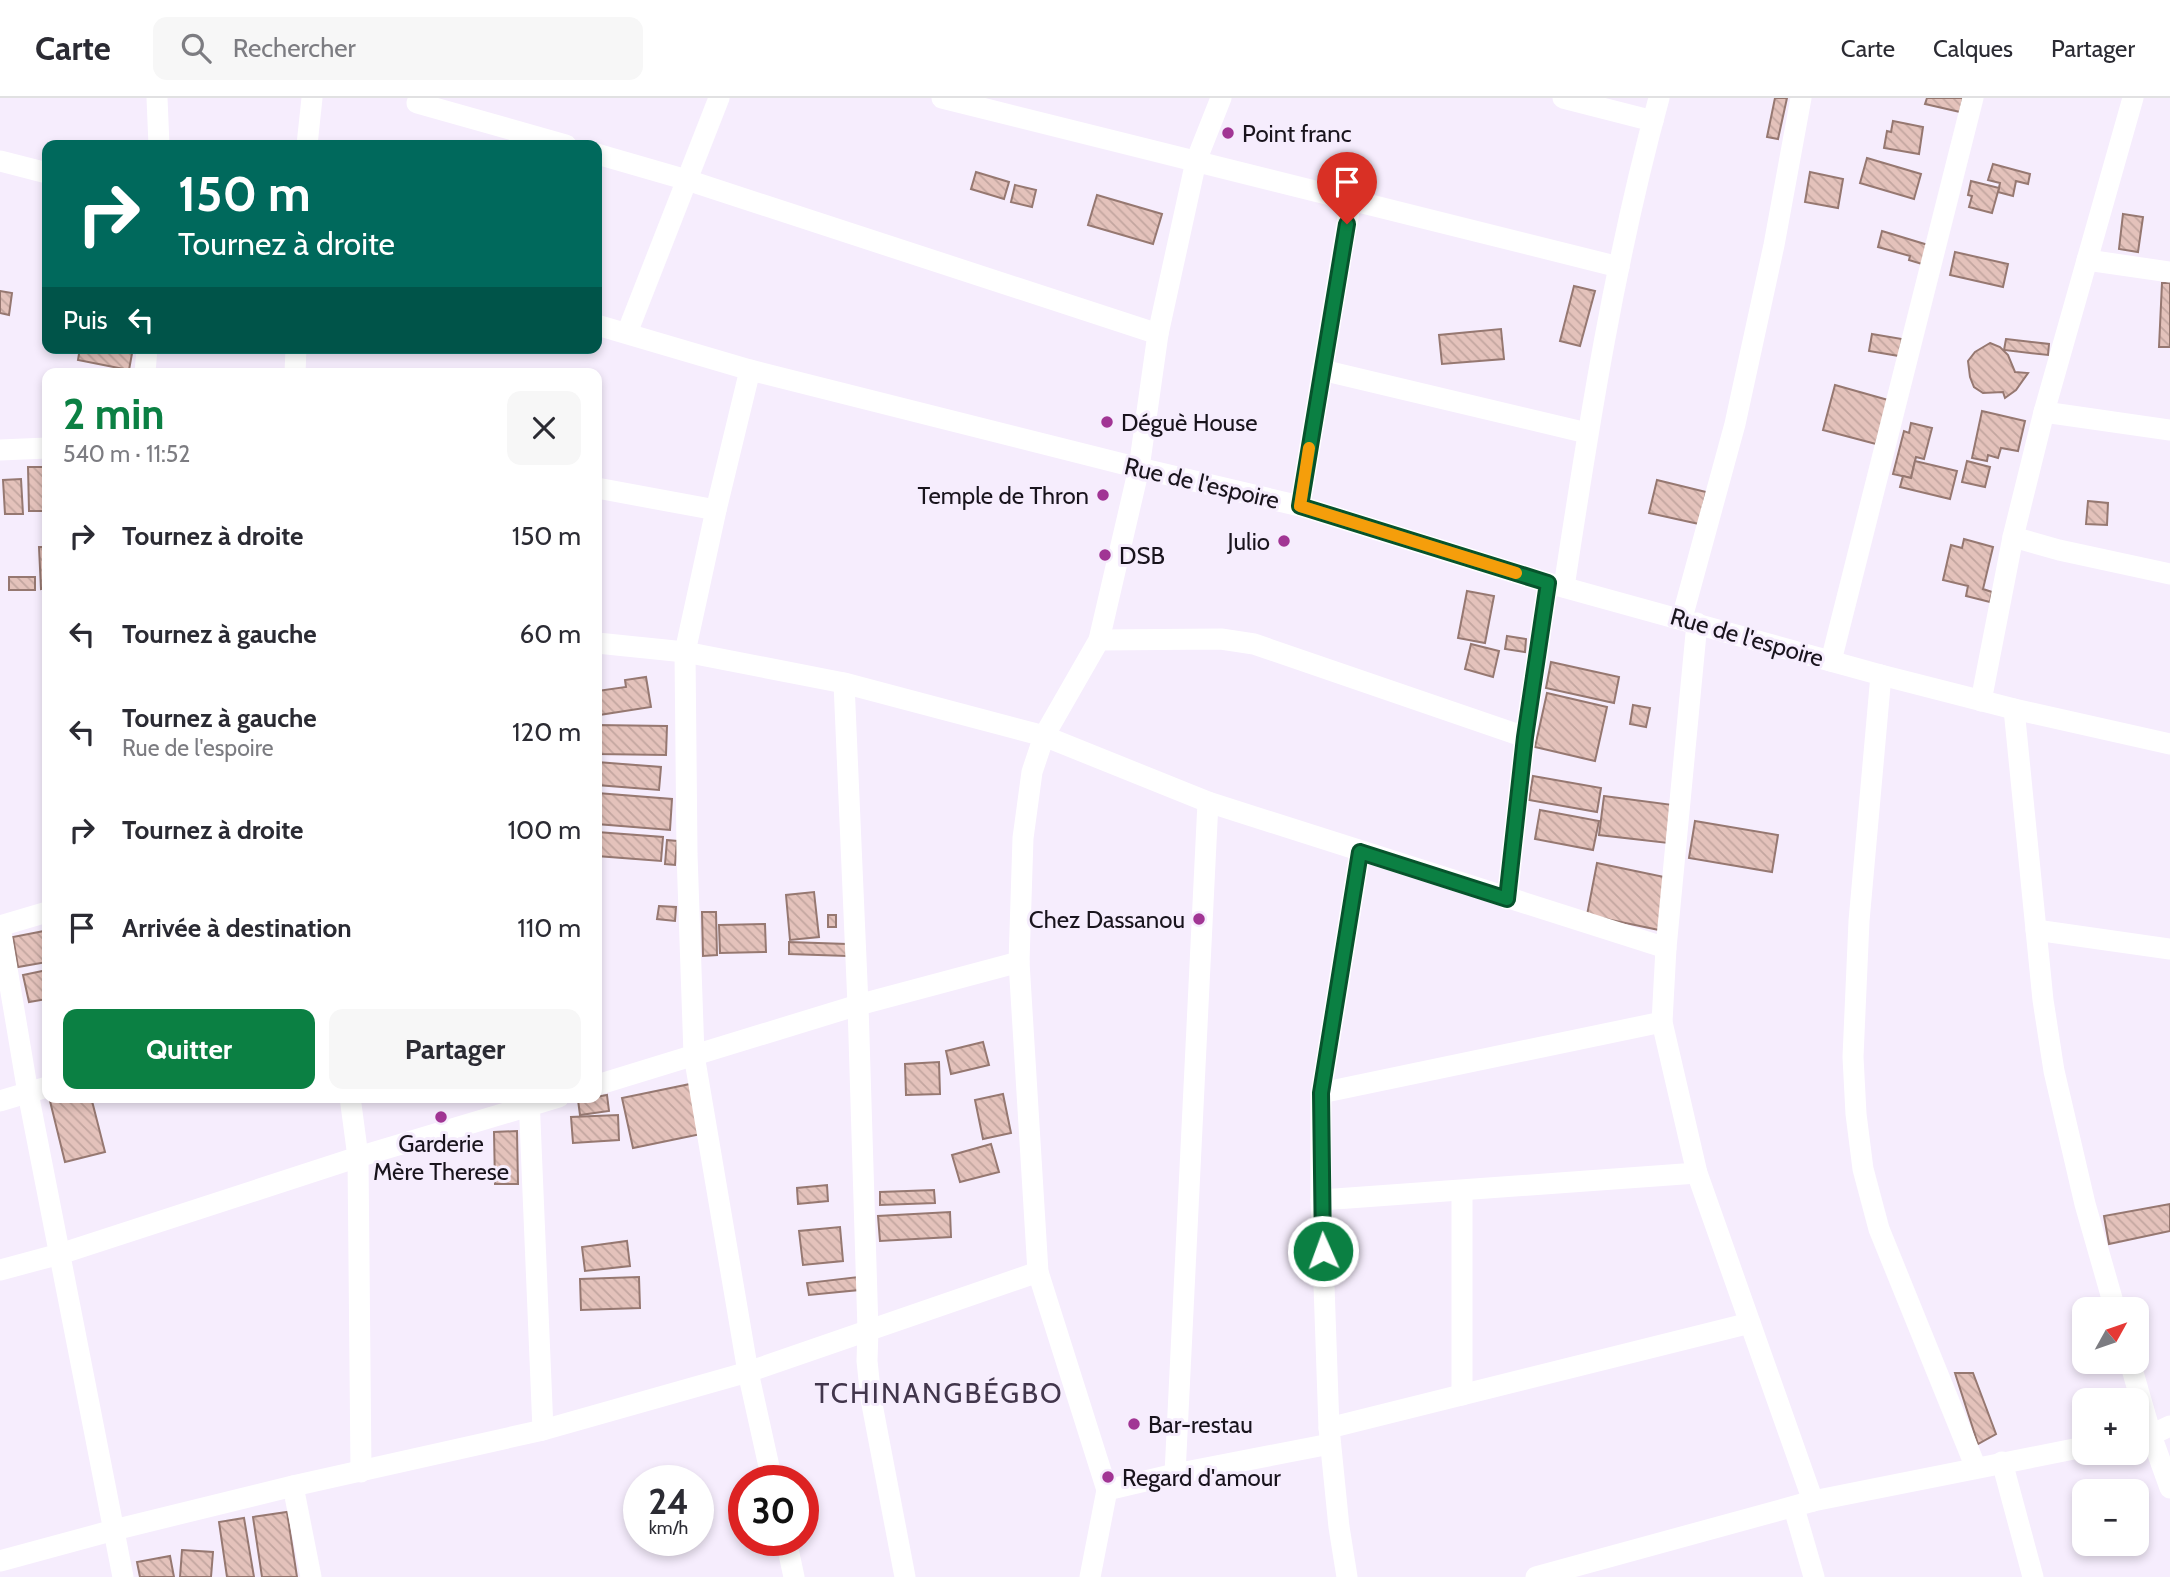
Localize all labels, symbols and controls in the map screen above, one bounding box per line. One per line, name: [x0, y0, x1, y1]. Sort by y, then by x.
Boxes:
search box: [153, 17, 643, 80]
text: Carte: [35, 28, 111, 68]
icon: search: [177, 29, 215, 67]
text: Rechercher: [233, 32, 356, 64]
text: Carte: [1841, 34, 1895, 63]
text: Calques: [1933, 34, 2013, 63]
text: Partager: [2051, 34, 2135, 63]
place label: Point franc: [1242, 119, 1352, 148]
marker: Point franc: [1220, 125, 1236, 141]
pin: [1317, 152, 1377, 224]
icon: arrive: [1328, 163, 1366, 201]
text: 150 m: [178, 164, 311, 223]
icon: right: [63, 168, 154, 259]
text: Tournez à droite: [178, 224, 395, 263]
icon: left: [122, 301, 160, 339]
text: Puis: [63, 304, 108, 336]
text: 2 min: [63, 388, 164, 440]
button: close: [507, 391, 581, 465]
place label: Déguè House: [1121, 408, 1257, 437]
marker: Déguè House: [1099, 414, 1115, 430]
text: 540 m · 11:52: [63, 440, 190, 468]
street label: Rue de l'espoire: [1122, 451, 1282, 515]
place label: Temple de Thron: [918, 481, 1089, 510]
marker: Temple de Thron: [1095, 487, 1111, 503]
icon: right: [63, 517, 101, 555]
text: Tournez à droite: [122, 520, 304, 552]
text: 150 m: [512, 520, 581, 552]
place label: Julio: [1227, 527, 1270, 556]
marker: Julio: [1276, 533, 1292, 549]
place label: DSB: [1119, 541, 1165, 570]
marker: DSB: [1097, 547, 1113, 563]
street label: Rue de l'espoire: [1667, 601, 1827, 673]
icon: left: [63, 615, 101, 653]
text: Tournez à gauche: [122, 618, 317, 650]
text: 60 m: [519, 618, 581, 650]
text: Tournez à gauche: [122, 702, 317, 734]
icon: left: [63, 713, 101, 751]
text: 120 m: [512, 716, 581, 748]
text: Rue de l'espoire: [122, 734, 273, 762]
icon: right: [63, 811, 101, 849]
text: Tournez à droite: [122, 814, 304, 846]
text: 100 m: [508, 814, 581, 846]
place label: Chez Dassanou: [1029, 905, 1185, 934]
icon: arrive: [63, 909, 101, 947]
marker: Chez Dassanou: [1191, 911, 1207, 927]
text: Arrivée à destination: [122, 912, 352, 944]
text: 110 m: [517, 912, 581, 944]
button: Quitter: [63, 1009, 315, 1089]
button: Partager: [329, 1009, 581, 1089]
marker: Garderie Mère Therese: [433, 1109, 449, 1125]
place label: Garderie Mère Therese: [373, 1129, 509, 1186]
position arrow: [1286, 1214, 1360, 1288]
north arrow: [2072, 1297, 2149, 1374]
map controls: [2072, 1297, 2149, 1556]
district label: TCHINANGBÉGBO: [815, 1376, 1063, 1410]
button: +: [2072, 1388, 2149, 1465]
place label: Bar-restau: [1148, 1410, 1253, 1439]
marker: Bar-restau: [1126, 1416, 1142, 1432]
place label: Regard d'amour: [1122, 1463, 1281, 1492]
speed limit sign: 30: [728, 1465, 819, 1556]
marker: Regard d'amour: [1100, 1469, 1116, 1485]
button: −: [2072, 1479, 2149, 1556]
text: 24: [648, 1480, 689, 1523]
text: km/h: [649, 1517, 688, 1539]

